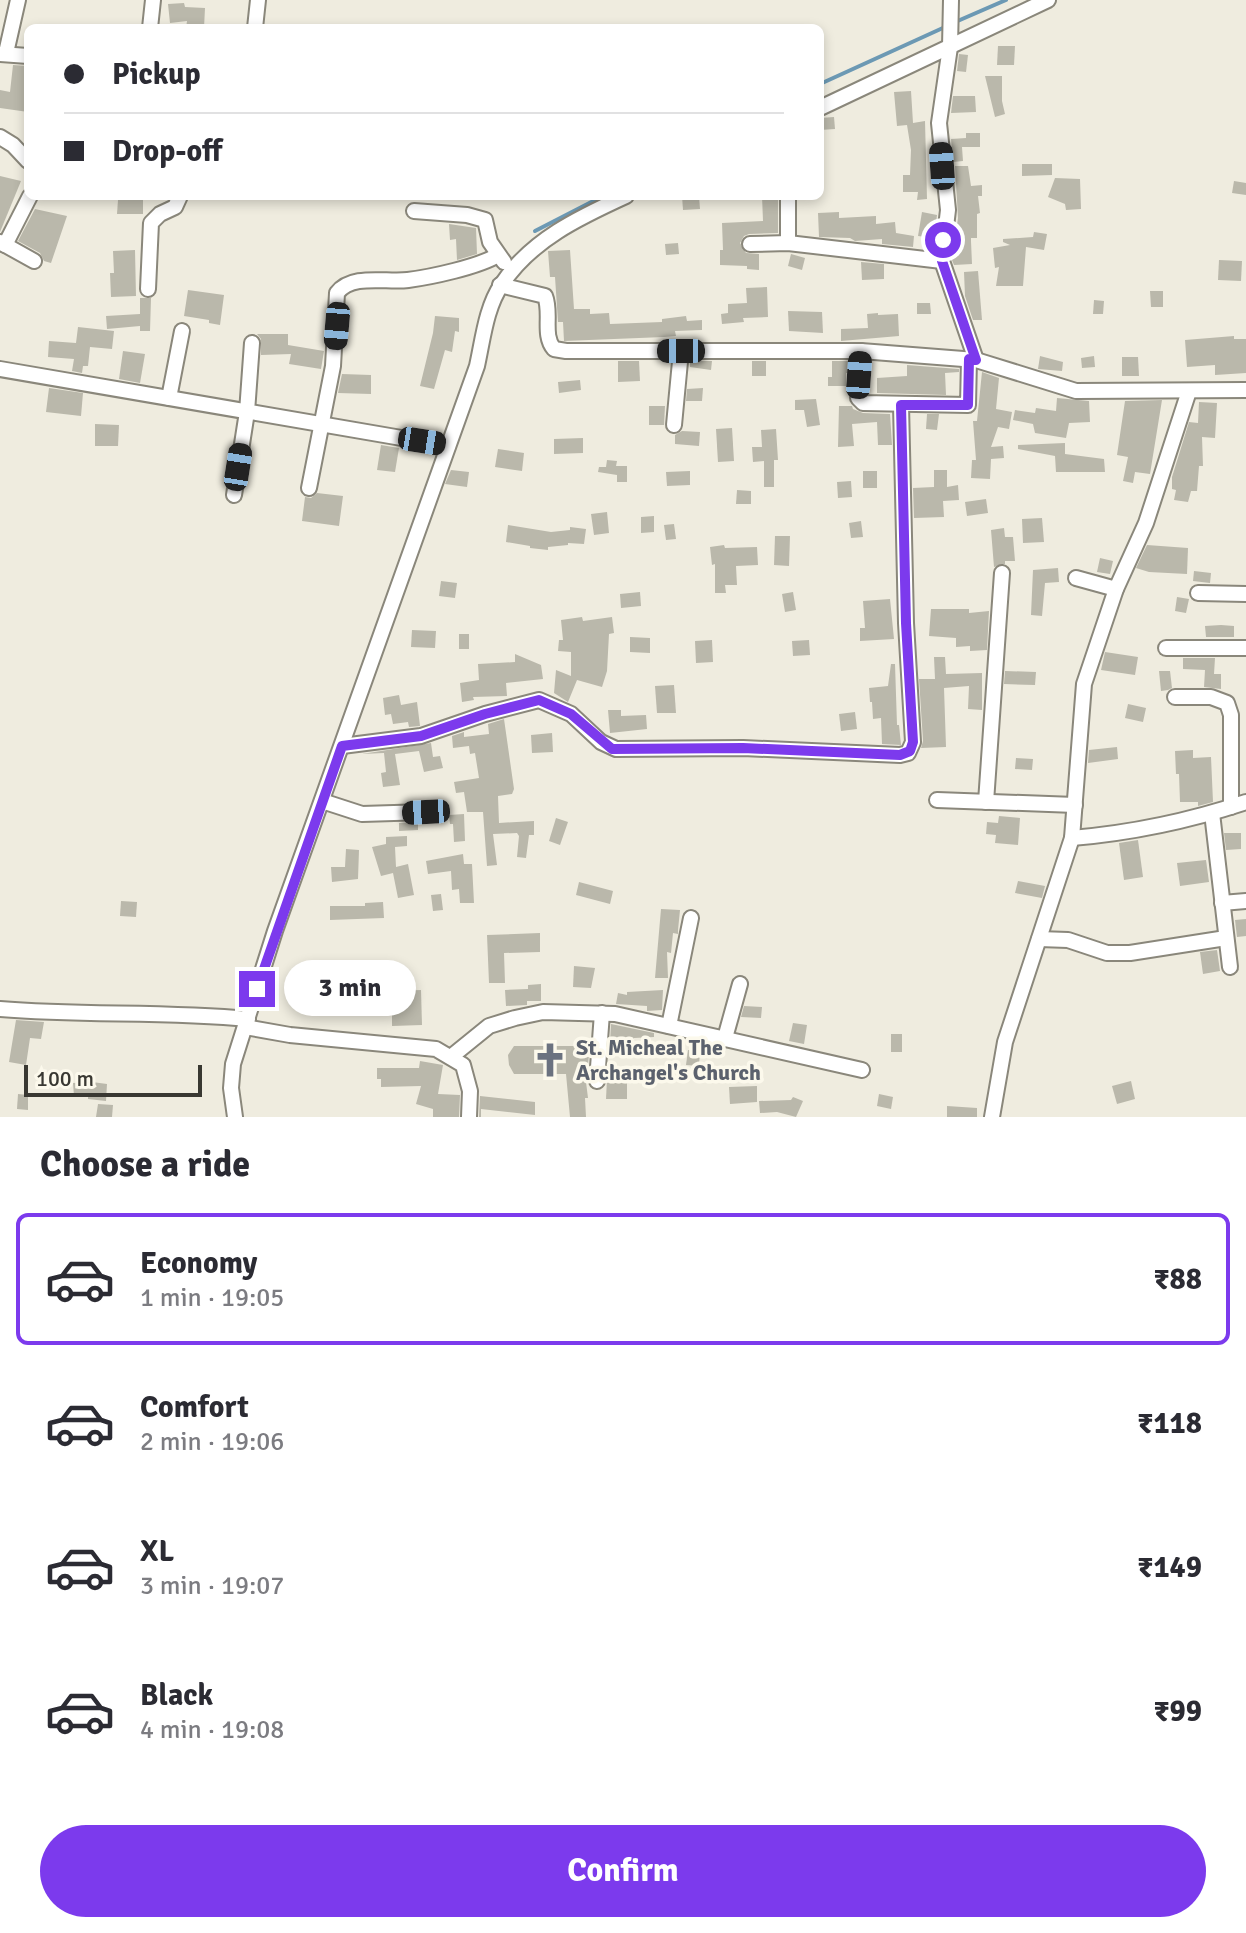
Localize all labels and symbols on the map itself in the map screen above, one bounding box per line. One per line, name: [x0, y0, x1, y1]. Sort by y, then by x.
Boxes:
car: [928, 141, 956, 191]
route start: [925, 222, 961, 258]
car: [323, 301, 351, 351]
car: [657, 339, 705, 363]
car: [845, 350, 873, 400]
car: [396, 425, 448, 457]
car: [222, 441, 254, 493]
car: [401, 799, 451, 825]
callout: 3 min: [285, 961, 417, 1017]
route end: [239, 971, 275, 1007]
place label: St. Micheal The Archangel's Church: [576, 1034, 761, 1086]
church icon: St. Micheal The Archangel's Church: [531, 1041, 569, 1079]
scale bar: [24, 1061, 202, 1097]

